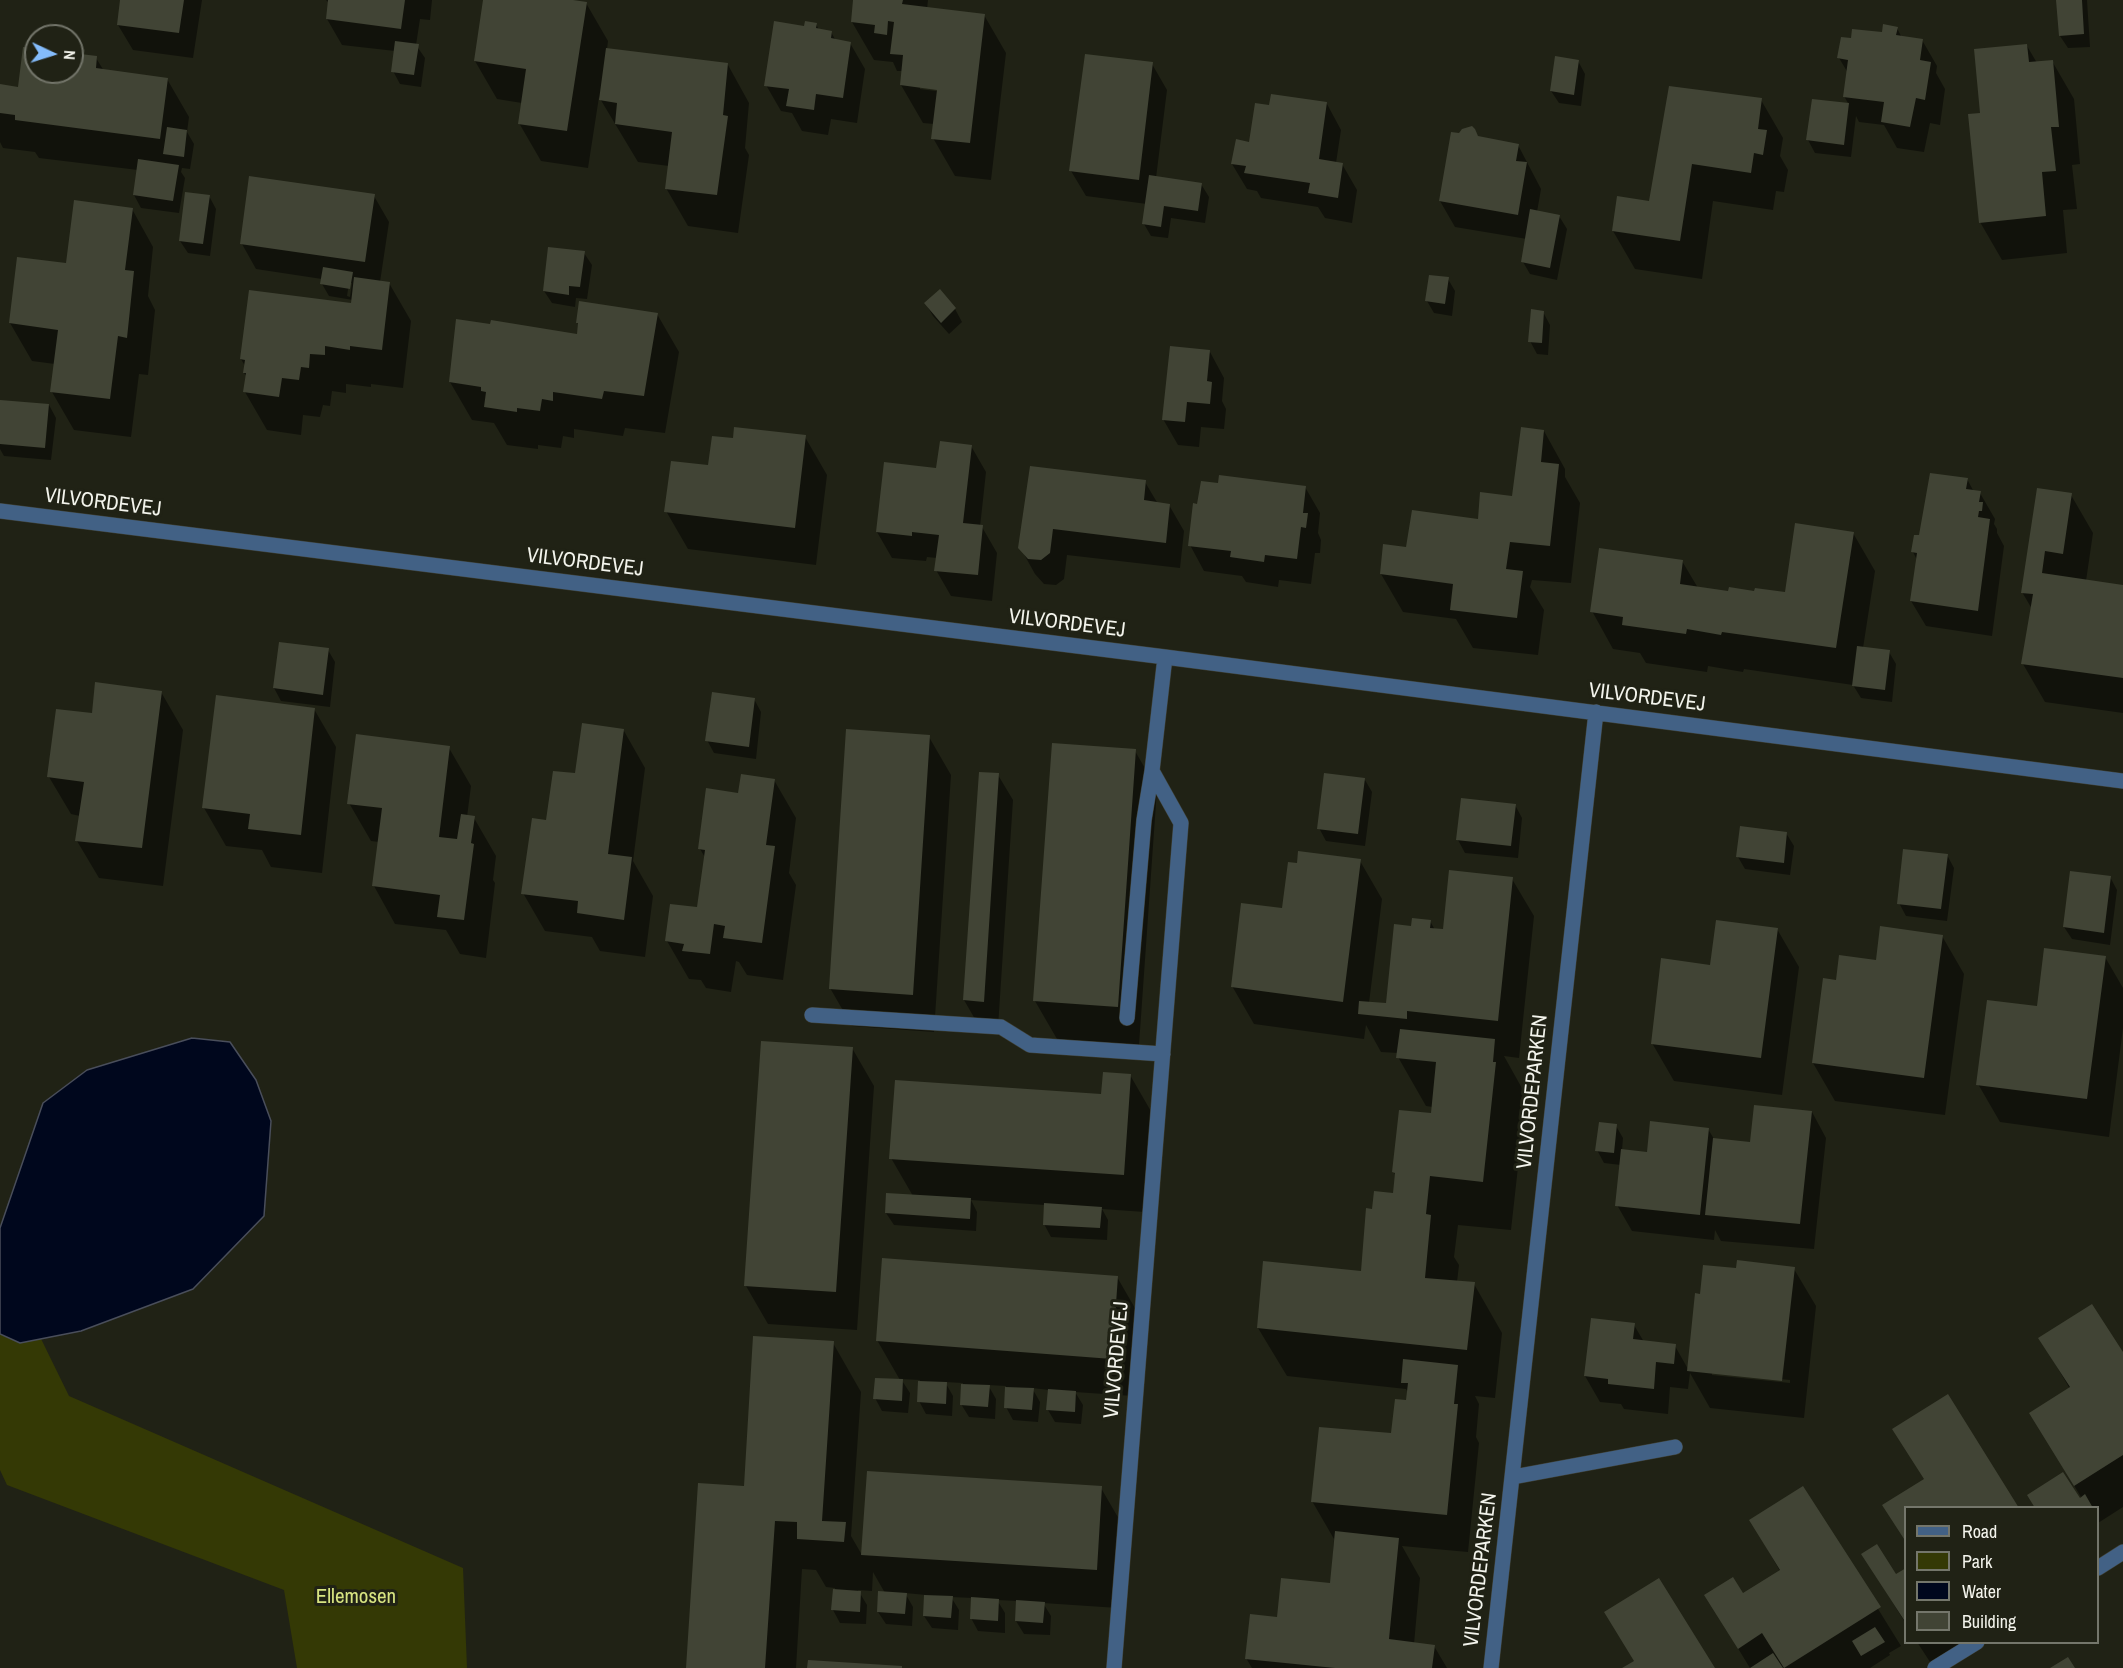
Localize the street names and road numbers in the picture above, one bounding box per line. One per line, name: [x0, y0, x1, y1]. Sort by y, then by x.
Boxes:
street label: VILVORDEVEJ: [43, 483, 163, 523]
street label: VILVORDEVEJ: [525, 543, 645, 583]
street label: VILVORDEVEJ: [1007, 604, 1127, 644]
street label: VILVORDEVEJ: [1587, 678, 1707, 718]
street label: VILVORDEPARKEN: [1512, 1013, 1554, 1171]
street label: VILVORDEVEJ: [1099, 1300, 1135, 1420]
street label: VILVORDEPARKEN: [1459, 1491, 1503, 1649]

